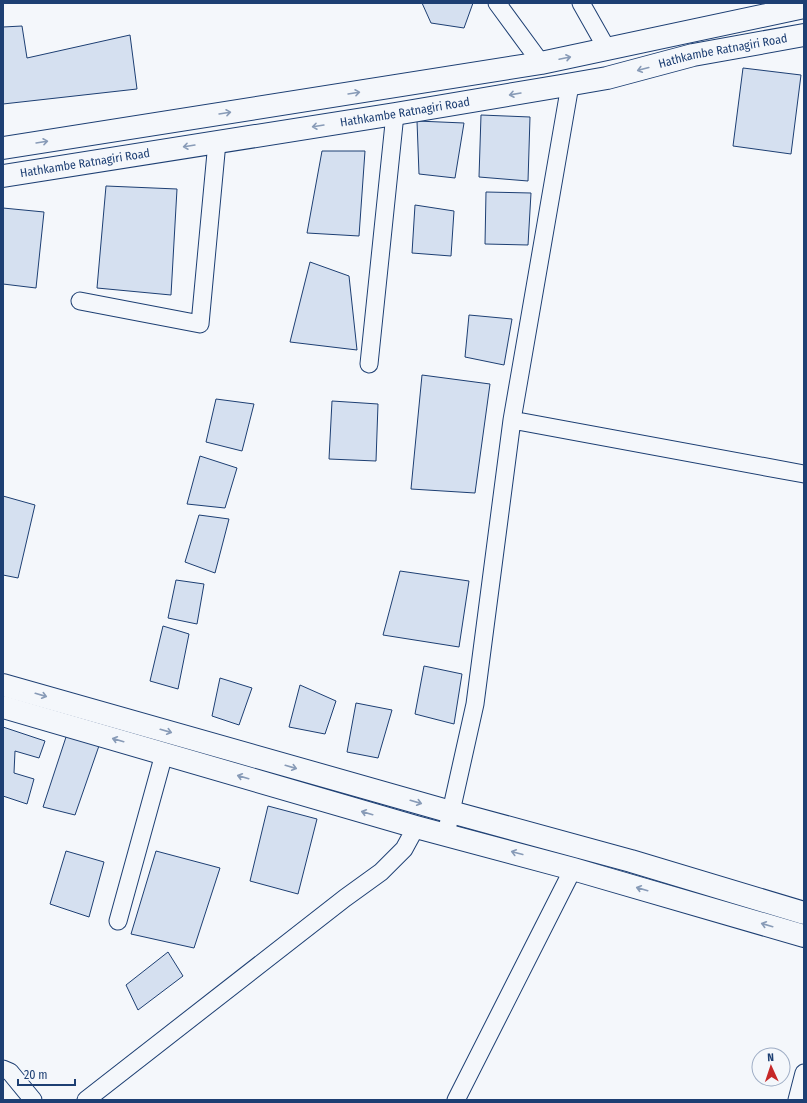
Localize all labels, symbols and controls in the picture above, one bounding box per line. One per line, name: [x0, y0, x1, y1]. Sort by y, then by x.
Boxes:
street label: Hathkambe Ratnagiri Road: [657, 31, 788, 71]
one-way arrow: [558, 54, 571, 62]
one-way arrow: [636, 65, 649, 73]
one-way arrow: [347, 88, 360, 96]
one-way arrow: [509, 90, 522, 98]
street label: Hathkambe Ratnagiri Road: [339, 95, 471, 130]
one-way arrow: [218, 109, 231, 117]
one-way arrow: [312, 122, 325, 130]
one-way arrow: [35, 138, 48, 146]
one-way arrow: [183, 143, 196, 151]
street label: Hathkambe Ratnagiri Road: [19, 146, 151, 180]
one-way arrow: [34, 692, 47, 700]
one-way arrow: [159, 728, 172, 735]
one-way arrow: [112, 736, 125, 743]
one-way arrow: [284, 763, 297, 771]
one-way arrow: [236, 773, 249, 780]
one-way arrow: [409, 799, 422, 806]
one-way arrow: [361, 809, 374, 816]
one-way arrow: [510, 849, 523, 856]
one-way arrow: [635, 885, 648, 892]
one-way arrow: [760, 921, 773, 928]
north arrow: [751, 1047, 791, 1087]
text: N: [767, 1051, 774, 1064]
scale bar: [18, 1061, 75, 1087]
text: 20 m: [24, 1068, 48, 1082]

